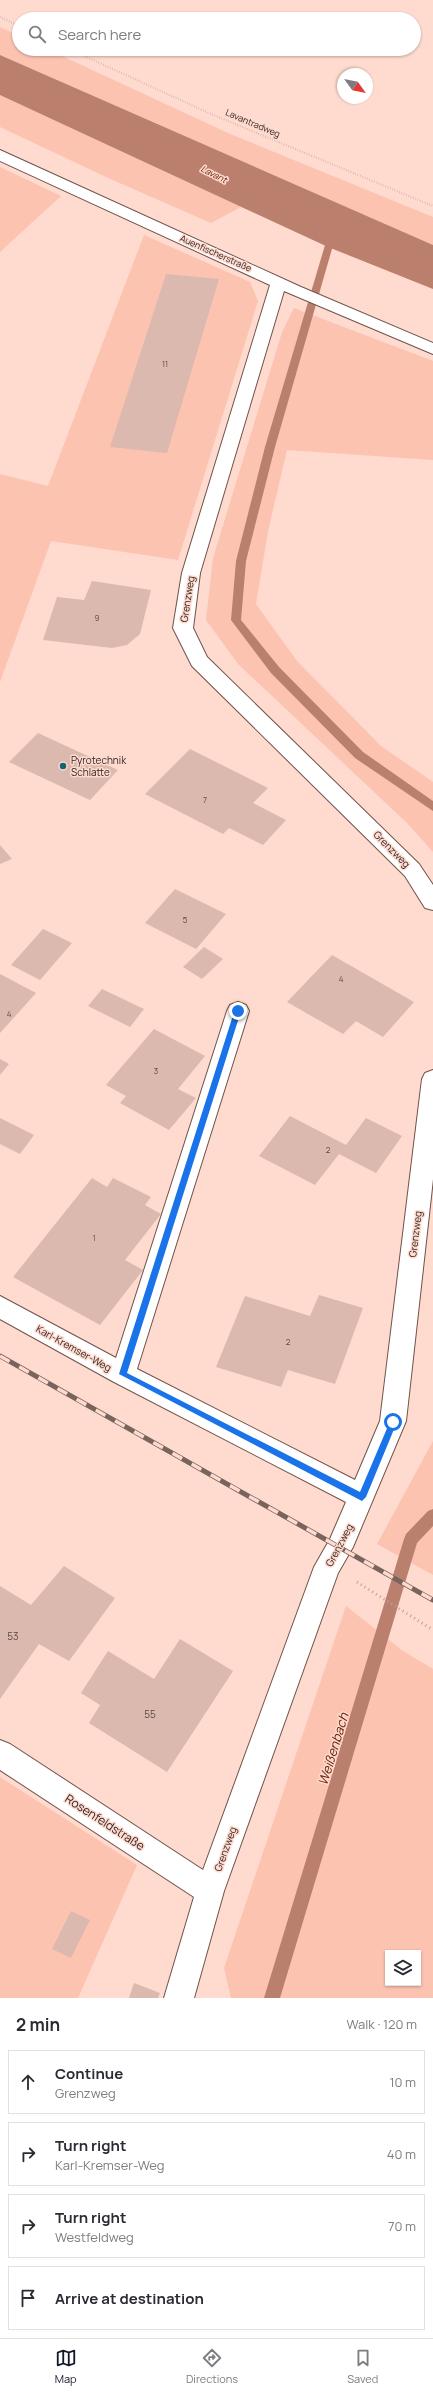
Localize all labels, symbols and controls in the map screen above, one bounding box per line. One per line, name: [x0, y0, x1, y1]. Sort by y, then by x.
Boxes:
search box: [12, 12, 421, 56]
icon: search: [26, 23, 48, 45]
text: Search here: [58, 24, 141, 45]
north arrow: [337, 68, 373, 104]
street label: Lavantradweg: [224, 106, 282, 140]
water label: Lavant: [199, 162, 231, 187]
street label: Auenfischerstraße: [178, 231, 254, 275]
house number: 11: [162, 358, 168, 369]
street label: Grenzweg: [176, 575, 198, 623]
house number: 9: [95, 612, 100, 623]
place label: Pyrotechnik Schlatte: [71, 753, 127, 779]
marker: Pyrotechnik Schlatte: [58, 761, 68, 771]
house number: 7: [203, 794, 207, 805]
street label: Grenzweg: [371, 828, 414, 871]
house number: 5: [183, 914, 188, 925]
house number: 4: [339, 973, 344, 984]
route end: [229, 1002, 247, 1020]
house number: 4: [7, 1008, 12, 1019]
house number: 3: [154, 1065, 158, 1076]
house number: 2: [326, 1144, 331, 1155]
street label: Grenzweg: [405, 1210, 425, 1258]
house number: 1: [92, 1232, 96, 1243]
street label: Karl-Kremser-Weg: [34, 1321, 114, 1375]
house number: 2: [286, 1336, 291, 1347]
route start: [384, 1413, 402, 1431]
street label: Grenzweg: [322, 1521, 356, 1569]
house number: 53: [7, 1629, 19, 1643]
house number: 55: [144, 1707, 156, 1721]
water label: Weißenbach: [313, 1709, 353, 1787]
street label: Rosenfeldstraße: [62, 1790, 148, 1854]
street label: Grenzweg: [210, 1825, 240, 1873]
map controls: [385, 1950, 421, 1986]
button: layers: [385, 1950, 421, 1986]
text: 2 min: [16, 2013, 60, 2036]
text: Walk · 120 m: [347, 2015, 417, 2033]
text: Continue: [55, 2063, 123, 2084]
icon: ahead: [17, 2071, 39, 2093]
text: 10 m: [389, 2073, 416, 2091]
text: Grenzweg: [55, 2084, 116, 2102]
text: Turn right: [55, 2135, 126, 2156]
icon: right: [17, 2143, 39, 2165]
text: 40 m: [387, 2145, 416, 2163]
text: Karl-Kremser-Weg: [55, 2156, 164, 2174]
text: Turn right: [55, 2207, 126, 2228]
icon: right: [17, 2215, 39, 2237]
text: 70 m: [388, 2217, 416, 2235]
text: Westfeldweg: [55, 2228, 134, 2246]
icon: arrive: [17, 2287, 39, 2309]
text: Arrive at destination: [55, 2288, 204, 2309]
tab: Map: [55, 2347, 77, 2386]
tab: Directions: [186, 2347, 238, 2386]
tab: Saved: [347, 2347, 378, 2386]

